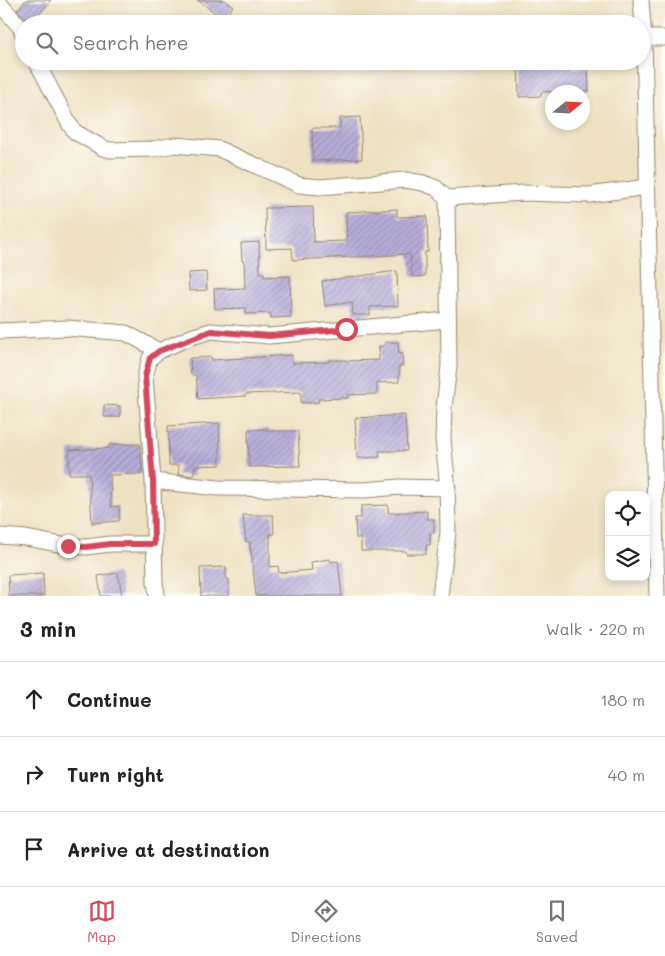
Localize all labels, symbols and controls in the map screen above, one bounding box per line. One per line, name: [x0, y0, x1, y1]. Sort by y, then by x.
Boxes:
search box: [15, 15, 650, 70]
icon: search: [33, 29, 61, 57]
text: Search here: [73, 30, 189, 55]
north arrow: [545, 85, 590, 130]
route start: [335, 318, 358, 341]
map controls: [605, 491, 650, 581]
button: locate: [605, 491, 650, 536]
route end: [57, 535, 80, 558]
button: layers: [605, 536, 650, 581]
text: 3 min: [20, 615, 76, 642]
text: Walk · 220 m: [546, 618, 645, 639]
icon: ahead: [20, 685, 48, 713]
text: Continue: [67, 687, 152, 712]
text: 180 m: [600, 689, 645, 710]
icon: right: [20, 760, 48, 788]
text: Turn right: [67, 762, 164, 787]
text: 40 m: [608, 764, 645, 785]
icon: arrive: [20, 835, 48, 863]
text: Arrive at destination: [67, 837, 270, 862]
tab: Map: [87, 897, 116, 946]
tab: Directions: [290, 897, 362, 946]
tab: Saved: [536, 897, 578, 946]

